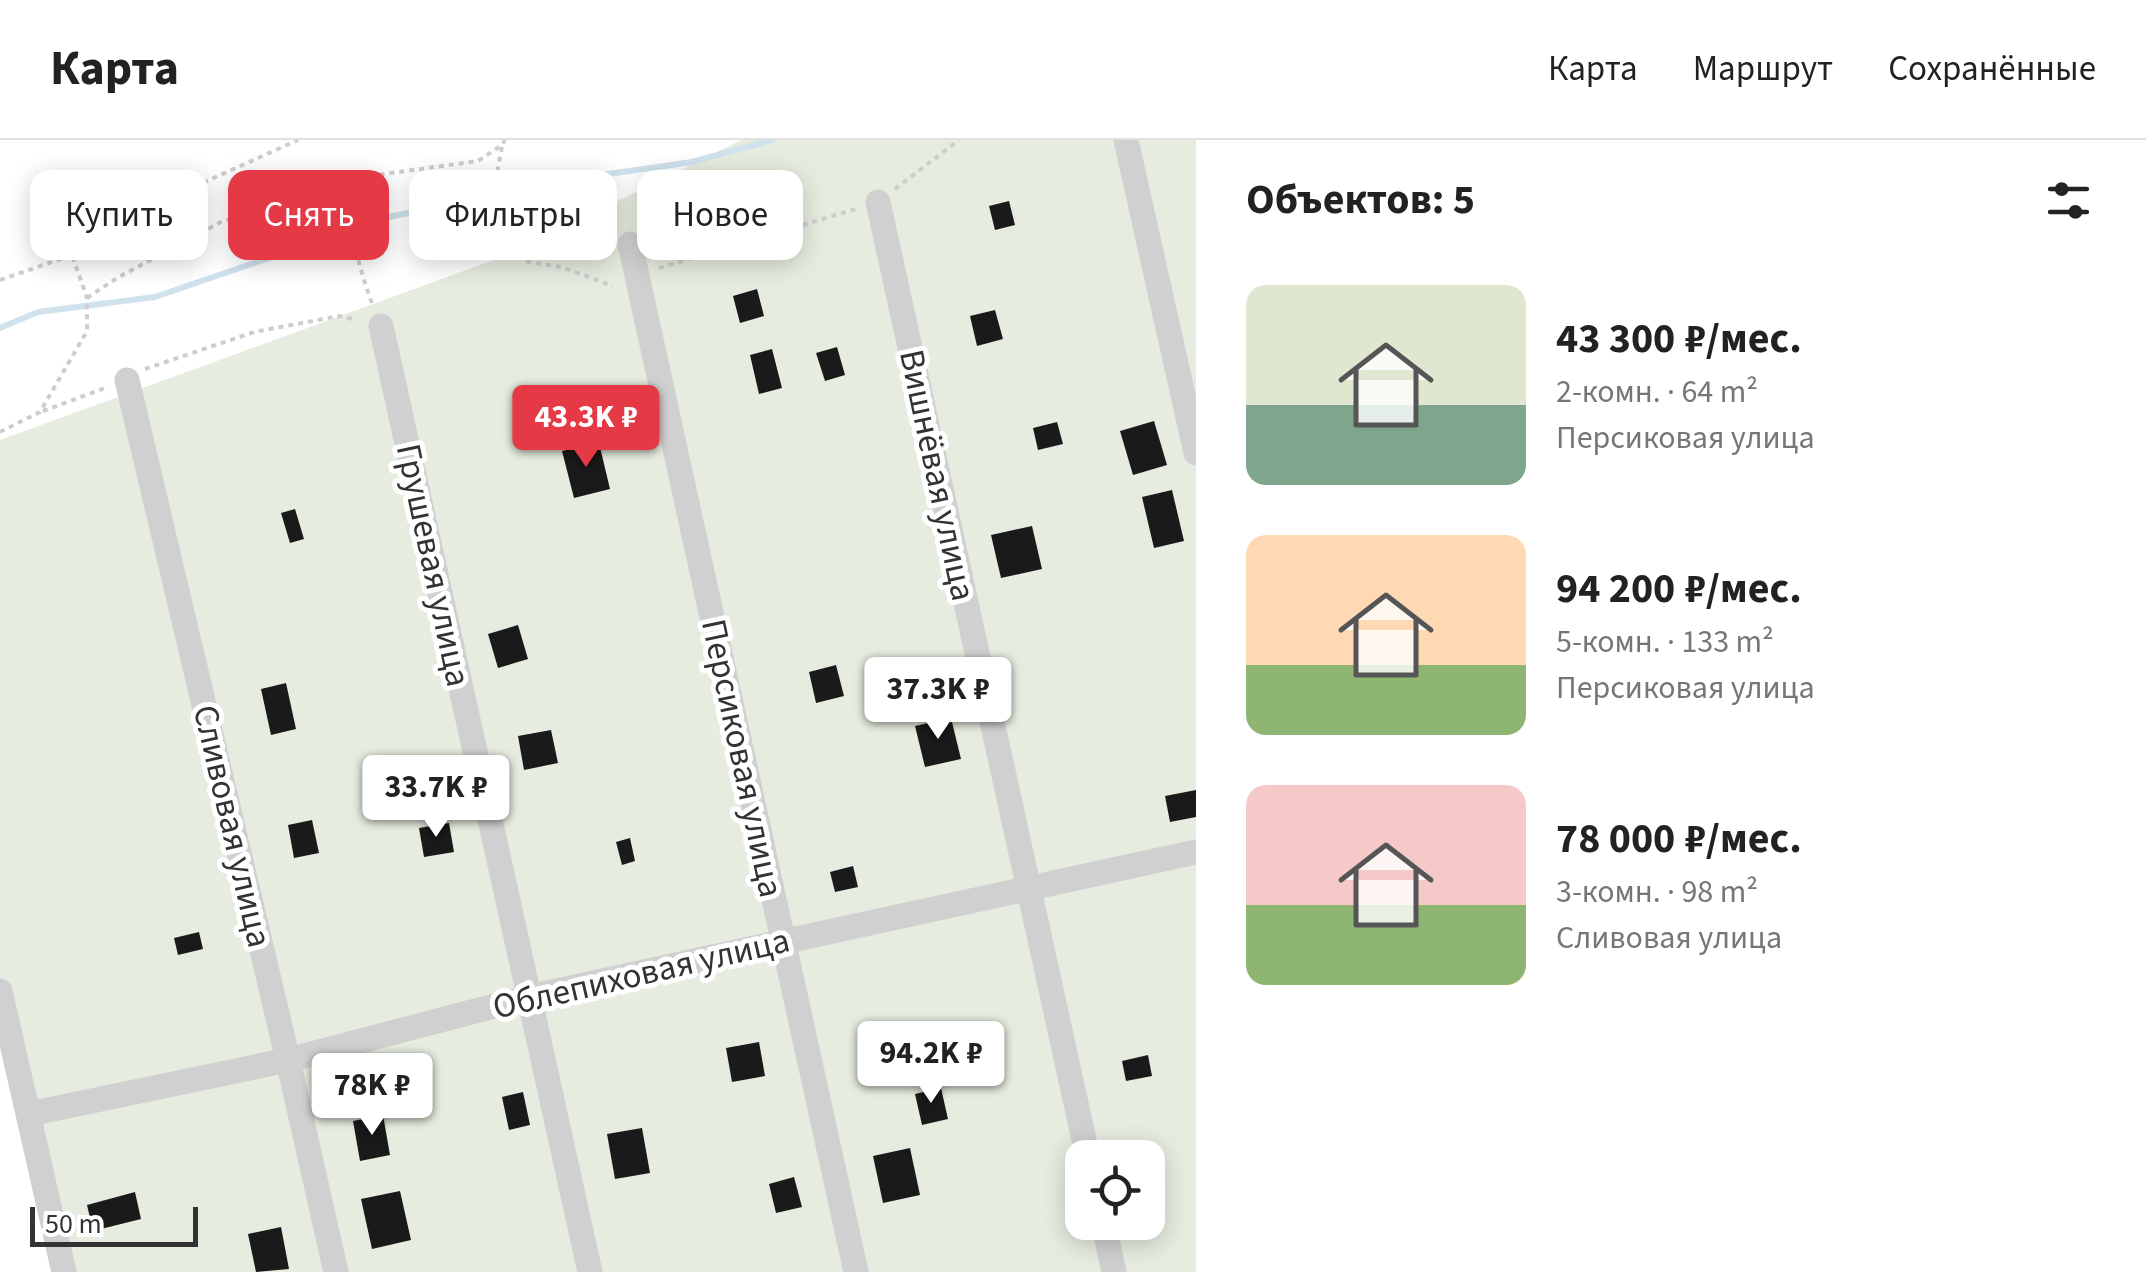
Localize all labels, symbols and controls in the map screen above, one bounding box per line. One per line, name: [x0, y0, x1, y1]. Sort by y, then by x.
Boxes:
text: Карта: [50, 35, 179, 103]
text: Карта: [1548, 44, 1638, 94]
text: Маршрут: [1693, 44, 1833, 94]
text: Сохранённые: [1888, 44, 2096, 94]
chip: Купить: [30, 170, 208, 260]
chip: Снять: [228, 170, 389, 260]
chip: Фильтры: [409, 170, 617, 260]
chip: Новое: [637, 170, 803, 260]
text: Объектов: 5: [1246, 170, 1475, 230]
icon: filters: [2041, 173, 2096, 228]
text: 43 300 ₽/мес.: [1556, 309, 1802, 369]
icon: home: [1326, 325, 1446, 445]
street label: Вишнёвая улица: [886, 345, 988, 606]
text: 2-комн. · 64 m²: [1556, 369, 1758, 415]
pin: 43.3K ₽: [494, 385, 678, 470]
text: 43.3K ₽: [534, 394, 638, 440]
text: Персиковая улица: [1556, 415, 1815, 461]
street label: Грушевая улица: [383, 439, 483, 691]
text: 94 200 ₽/мес.: [1556, 559, 1802, 619]
icon: home: [1326, 575, 1446, 695]
street label: Персиковая улица: [688, 615, 796, 902]
text: 5-комн. · 133 m²: [1556, 619, 1774, 665]
pin: 37.3K ₽: [846, 657, 1030, 742]
text: Персиковая улица: [1556, 665, 1815, 711]
text: 37.3K ₽: [886, 666, 990, 712]
street label: Сливовая улица: [180, 700, 284, 952]
pin: 33.7K ₽: [344, 755, 528, 840]
text: 33.7K ₽: [384, 764, 488, 810]
text: 78 000 ₽/мес.: [1556, 809, 1802, 869]
icon: home: [1326, 825, 1446, 945]
text: 3-комн. · 98 m²: [1556, 869, 1758, 915]
text: Сливовая улица: [1556, 915, 1782, 961]
street label: Облепиховая улица: [488, 916, 795, 1032]
pin: 94.2K ₽: [839, 1021, 1023, 1106]
text: 94.2K ₽: [879, 1030, 983, 1076]
pin: 78K ₽: [302, 1053, 442, 1138]
text: 78K ₽: [334, 1062, 410, 1108]
map controls: [1065, 1140, 1165, 1240]
button: locate: [1065, 1140, 1165, 1240]
scale bar: [30, 1202, 198, 1246]
text: 50 m: [45, 1204, 102, 1244]

